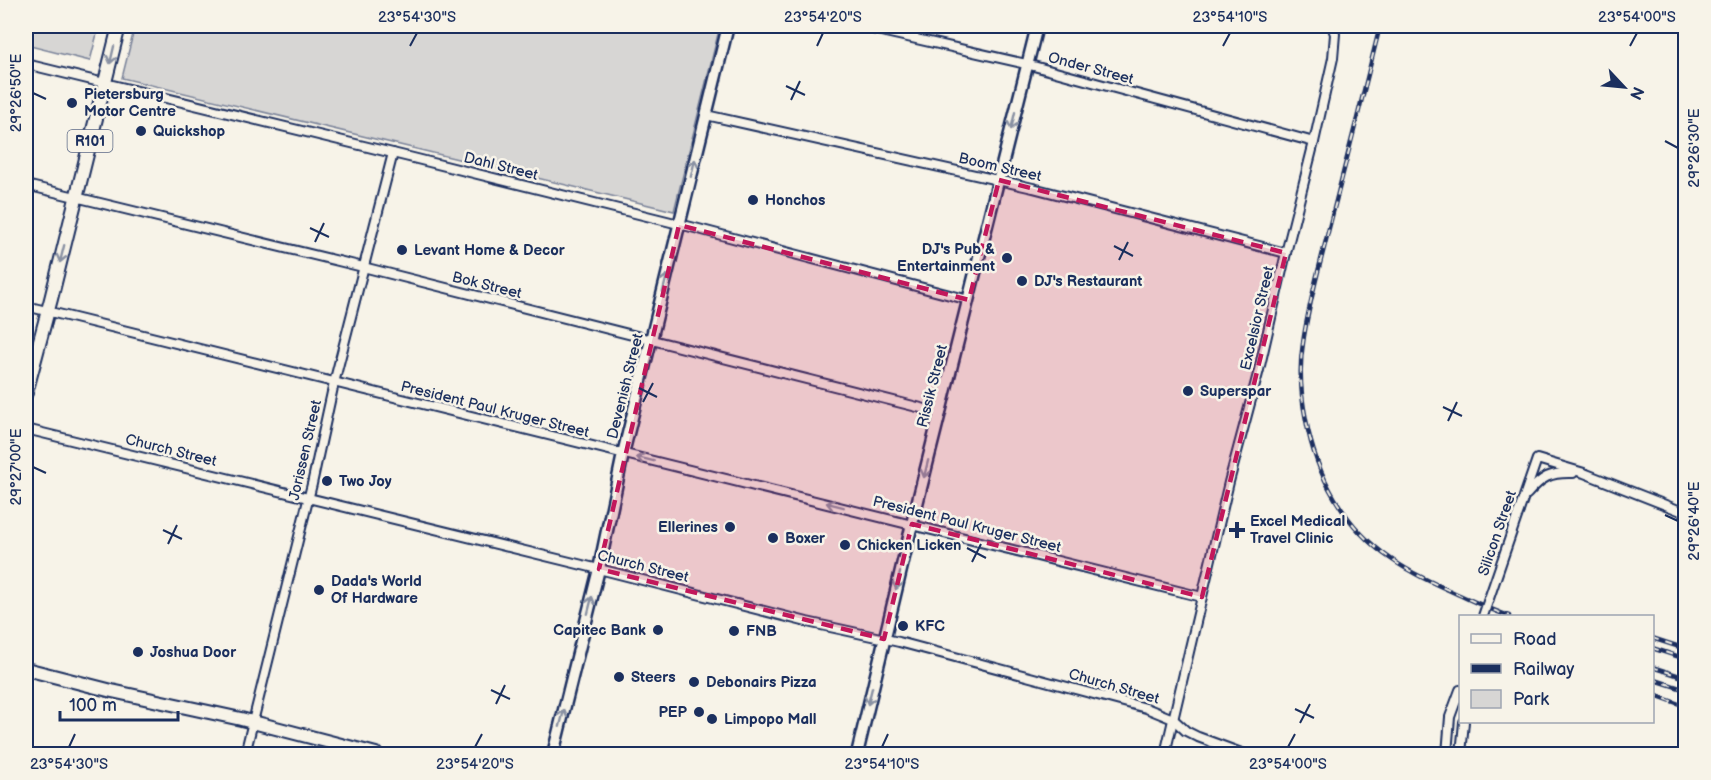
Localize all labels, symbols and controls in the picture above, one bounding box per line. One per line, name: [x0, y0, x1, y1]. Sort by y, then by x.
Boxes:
text: 23°54'30"S: [378, 8, 456, 27]
text: 23°54'20"S: [784, 8, 862, 27]
text: 23°54'10"S: [1193, 8, 1267, 27]
text: 23°54'00"S: [1598, 8, 1676, 27]
one-way arrow: [105, 45, 117, 64]
street label: Onder Street: [1046, 48, 1136, 89]
text: 29°26'50"E: [7, 54, 26, 132]
north arrow: [1594, 57, 1654, 117]
text: N: [1625, 83, 1647, 102]
place label: Pietersburg Motor Centre: [84, 85, 176, 121]
marker: Pietersburg Motor Centre: [65, 96, 79, 110]
text: 29°26'30"E: [1685, 108, 1704, 188]
one-way arrow: [1006, 111, 1018, 130]
place label: Quickshop: [153, 122, 226, 141]
marker: Quickshop: [134, 124, 148, 138]
road number: R101: [68, 130, 112, 152]
street label: Dahl Street: [462, 148, 540, 185]
street label: Boom Street: [956, 149, 1044, 186]
one-way arrow: [688, 159, 699, 178]
place label: Honchos: [765, 191, 825, 210]
marker: Honchos: [746, 193, 760, 207]
place label: DJ's Pub & Entertainment: [897, 240, 995, 276]
place label: Levant Home & Decor: [414, 241, 566, 260]
marker: Levant Home & Decor: [395, 243, 409, 257]
one-way arrow: [55, 244, 67, 263]
marker: DJ's Pub & Entertainment: [1000, 251, 1014, 265]
street label: Excelsior Street: [1236, 264, 1279, 372]
street label: Bok Street: [450, 268, 524, 303]
place label: DJ's Restaurant: [1034, 272, 1142, 291]
one-way arrow: [659, 274, 671, 293]
marker: DJ's Restaurant: [1015, 274, 1029, 288]
street label: Devenish Street: [603, 331, 648, 441]
street label: Rissik Street: [913, 342, 952, 430]
street label: President Paul Kruger Street: [399, 377, 591, 442]
place label: Superspar: [1200, 382, 1272, 401]
marker: Superspar: [1181, 384, 1195, 398]
street label: Jorissen Street: [285, 398, 326, 502]
text: 29°27'00"E: [7, 428, 26, 506]
street label: Church Street: [123, 430, 219, 471]
one-way arrow: [636, 453, 655, 465]
one-way arrow: [920, 459, 932, 478]
place label: Two Joy: [339, 472, 392, 491]
marker: Two Joy: [320, 474, 334, 488]
text: 29°26'40"E: [1685, 481, 1704, 561]
street label: Silicon Street: [1474, 487, 1521, 578]
street label: President Paul Kruger Street: [871, 492, 1063, 557]
one-way arrow: [826, 499, 845, 511]
place label: Excel Medical Travel Clinic: [1250, 512, 1345, 548]
place label: Ellerines: [658, 518, 718, 537]
marker: Ellerines: [723, 520, 737, 534]
marker: Excel Medical Travel Clinic: [1228, 521, 1246, 539]
place label: Boxer: [785, 529, 826, 548]
marker: Boxer: [766, 531, 780, 545]
place label: Chicken Licken: [857, 536, 961, 555]
marker: Chicken Licken: [838, 538, 852, 552]
street label: Church Street: [595, 546, 691, 587]
one-way arrow: [892, 571, 904, 590]
place label: Dada's World Of Hardware: [331, 572, 422, 608]
marker: Dada's World Of Hardware: [312, 583, 326, 597]
one-way arrow: [584, 596, 596, 615]
legend: [1459, 615, 1654, 723]
place label: KFC: [915, 617, 945, 636]
marker: KFC: [896, 619, 910, 633]
place label: Capitec Bank: [553, 621, 646, 640]
place label: FNB: [746, 622, 777, 641]
marker: Capitec Bank: [651, 623, 665, 637]
marker: FNB: [727, 624, 741, 638]
text: Road: [1513, 629, 1557, 650]
place label: Joshua Door: [150, 643, 237, 662]
marker: Joshua Door: [131, 645, 145, 659]
text: Railway: [1513, 659, 1575, 680]
street label: Church Street: [1066, 664, 1162, 709]
place label: Steers: [631, 668, 676, 687]
marker: Steers: [612, 670, 626, 684]
place label: Debonairs Pizza: [706, 673, 817, 692]
marker: Debonairs Pizza: [687, 675, 701, 689]
scale bar: [60, 684, 178, 722]
one-way arrow: [864, 686, 876, 705]
text: Park: [1513, 689, 1549, 710]
text: 100 m: [69, 695, 117, 716]
place label: PEP: [658, 703, 688, 722]
marker: PEP: [692, 705, 706, 719]
one-way arrow: [556, 709, 568, 728]
place label: Limpopo Mall: [724, 710, 817, 729]
marker: Limpopo Mall: [705, 712, 719, 726]
text: 23°54'30"S: [30, 755, 108, 774]
text: 23°54'20"S: [436, 755, 514, 774]
text: 23°54'10"S: [845, 755, 919, 774]
text: 23°54'00"S: [1249, 755, 1327, 774]

